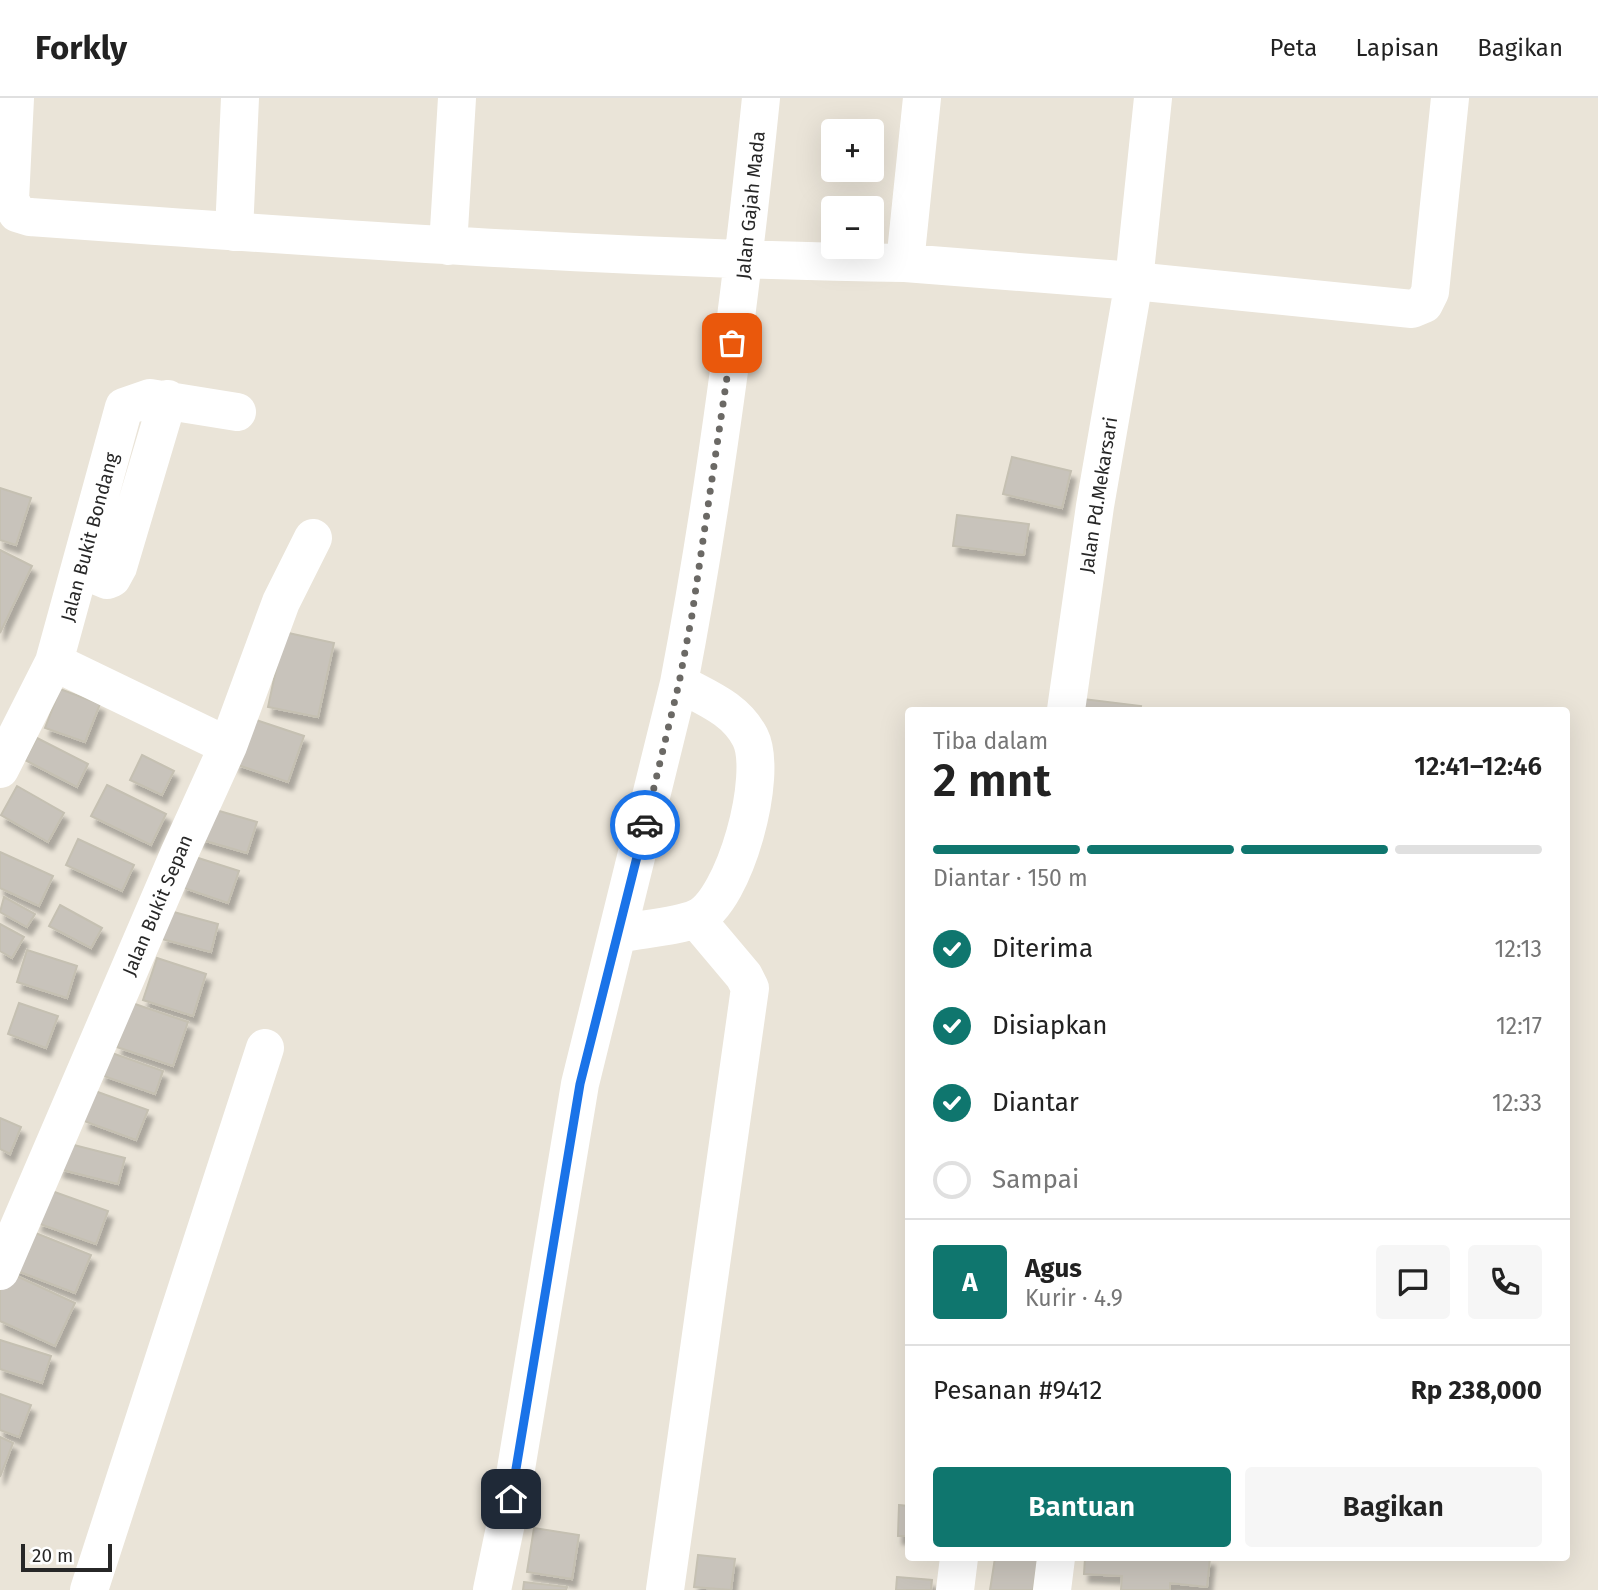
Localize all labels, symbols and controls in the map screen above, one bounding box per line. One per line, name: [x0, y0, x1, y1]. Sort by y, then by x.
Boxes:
text: Forkly: [35, 28, 127, 68]
text: Peta: [1270, 34, 1317, 62]
text: Lapisan: [1355, 34, 1439, 62]
text: Bagikan: [1477, 34, 1563, 62]
map controls: [821, 119, 884, 259]
button: +: [821, 119, 884, 182]
street label: Jalan Gajah Mada: [731, 130, 770, 280]
button: −: [821, 196, 884, 259]
pin: [702, 313, 762, 373]
icon: bag: [713, 324, 751, 362]
street label: Jalan Pd.Mekarsari: [1075, 415, 1122, 575]
street label: Jalan Bukit Bondang: [56, 450, 123, 624]
text: Tiba dalam: [933, 727, 1048, 755]
text: 12:41–12:46: [1414, 751, 1542, 782]
text: 2 mnt: [933, 753, 1051, 808]
courier: [610, 790, 680, 860]
icon: car: [626, 806, 664, 844]
street label: Jalan Bukit Sepan: [117, 831, 198, 979]
text: Diantar · 150 m: [933, 864, 1088, 892]
icon: check: [933, 930, 971, 968]
text: Diterima: [992, 933, 1093, 964]
text: 12:13: [1495, 935, 1542, 963]
icon: check: [933, 1007, 971, 1045]
text: Disiapkan: [992, 1010, 1107, 1041]
text: 12:17: [1496, 1012, 1542, 1040]
icon: check: [933, 1084, 971, 1122]
text: Diantar: [992, 1087, 1079, 1118]
text: 12:33: [1492, 1089, 1542, 1117]
text: Sampai: [992, 1164, 1079, 1195]
button: chat: [1376, 1245, 1450, 1319]
button: phone: [1468, 1245, 1542, 1319]
text: Agus: [1025, 1253, 1082, 1284]
text: A: [962, 1267, 978, 1298]
text: Kurir · 4.9: [1025, 1284, 1123, 1312]
text: Pesanan #9412: [933, 1375, 1102, 1406]
text: Rp 238,000: [1411, 1375, 1542, 1406]
button: Bantuan: [933, 1467, 1231, 1547]
button: Bagikan: [1245, 1467, 1542, 1547]
pin: [481, 1469, 541, 1529]
icon: home: [492, 1480, 530, 1518]
scale bar: [21, 1541, 112, 1573]
text: 20 m: [32, 1544, 73, 1567]

